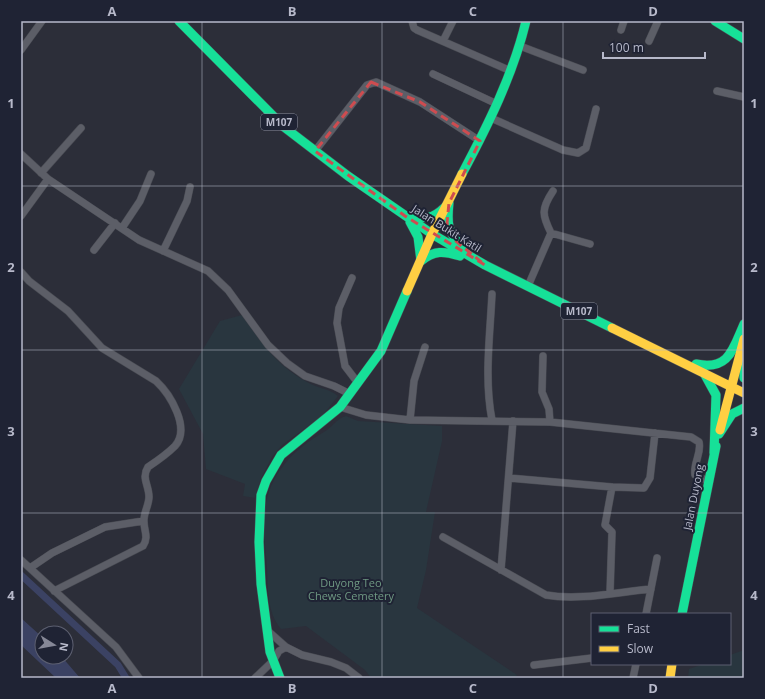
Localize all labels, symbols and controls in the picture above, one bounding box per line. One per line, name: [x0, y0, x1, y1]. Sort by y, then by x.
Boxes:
text: A: [108, 2, 117, 20]
text: B: [288, 2, 297, 20]
text: C: [469, 2, 477, 20]
text: D: [648, 2, 658, 20]
scale bar: [603, 34, 705, 60]
text: 100 m: [609, 39, 644, 56]
text: 1: [7, 94, 15, 112]
text: 1: [750, 94, 758, 112]
road number: M107: [261, 114, 297, 130]
street label: Jalan Bukit Katil: [409, 200, 485, 255]
text: 2: [7, 258, 15, 276]
text: 2: [750, 258, 758, 276]
road number: M107: [561, 303, 597, 319]
text: 3: [7, 422, 15, 440]
text: 3: [750, 422, 758, 440]
street label: Jalan Duyong: [679, 463, 707, 532]
park label: Duyong Teo Chews Cemetery: [308, 575, 395, 603]
text: 4: [7, 586, 15, 604]
text: 4: [750, 586, 758, 604]
legend: [591, 613, 731, 665]
text: Fast: [627, 620, 650, 637]
north arrow: [34, 625, 74, 665]
text: Slow: [627, 640, 654, 657]
text: N: [56, 641, 73, 653]
text: A: [108, 679, 117, 697]
text: B: [288, 679, 297, 697]
text: C: [469, 679, 477, 697]
text: D: [648, 679, 658, 697]

